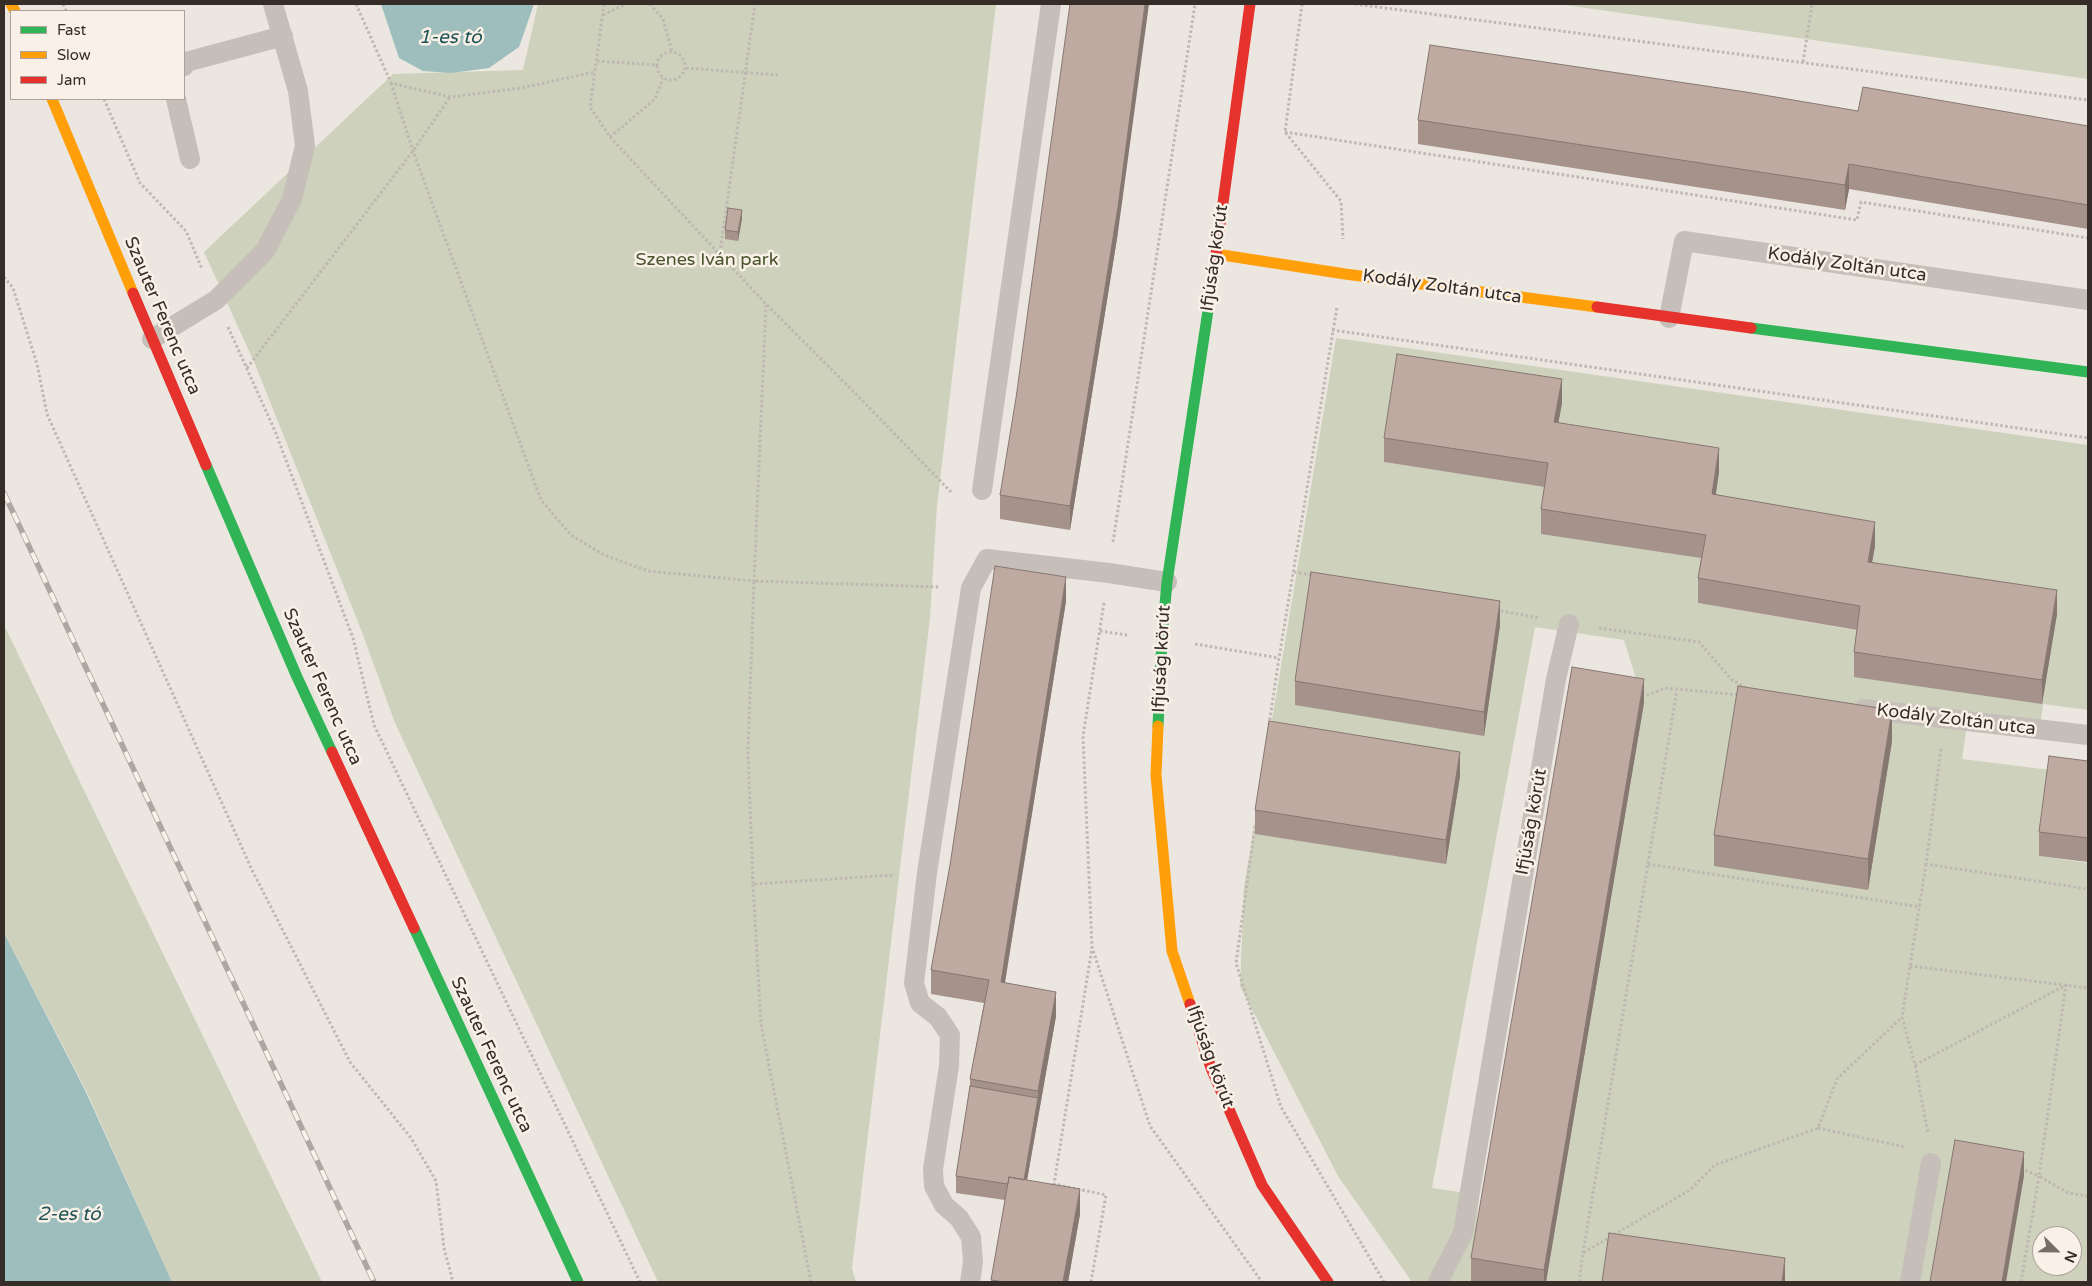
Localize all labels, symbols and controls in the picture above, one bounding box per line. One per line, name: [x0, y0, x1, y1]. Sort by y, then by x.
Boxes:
legend: [10, 10, 185, 100]
text: Fast: [57, 21, 86, 39]
water label: 1-es tó: [418, 27, 482, 49]
text: Slow: [57, 46, 91, 64]
text: Jam: [57, 71, 86, 89]
street label: Ifjúság körút: [1197, 203, 1233, 313]
street label: Szauter Ferenc utca: [119, 234, 205, 398]
street label: Kodály Zoltán utca: [1766, 243, 1928, 287]
park label: Szenes Iván park: [635, 249, 779, 271]
street label: Kodály Zoltán utca: [1361, 265, 1523, 309]
street label: Szauter Ferenc utca: [278, 605, 366, 769]
street label: Ifjúság körút: [1148, 605, 1176, 713]
street label: Kodály Zoltán utca: [1875, 700, 2037, 740]
street label: Ifjúság körút: [1512, 767, 1552, 877]
street label: Szauter Ferenc utca: [445, 974, 537, 1136]
street label: Ifjúság körút: [1181, 1003, 1239, 1111]
water label: 2-es tó: [37, 1204, 101, 1226]
north arrow: [2032, 1226, 2082, 1276]
text: N: [2060, 1248, 2080, 1265]

